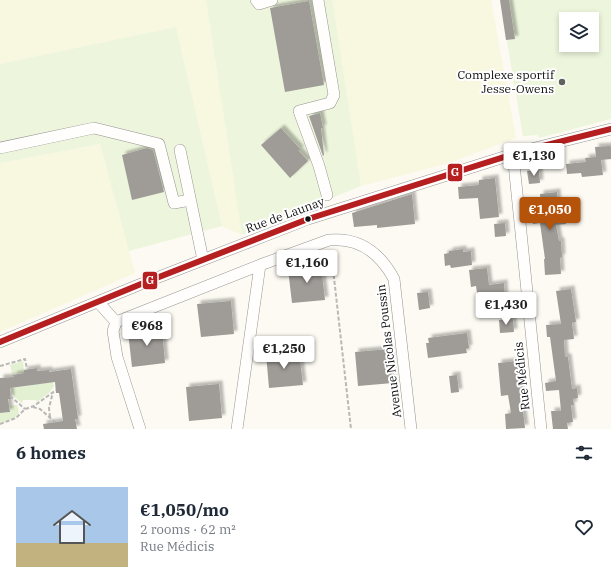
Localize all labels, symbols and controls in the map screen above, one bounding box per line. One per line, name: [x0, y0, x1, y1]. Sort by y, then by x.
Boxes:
map controls: [559, 12, 599, 52]
button: layers: [559, 12, 599, 52]
place label: Complexe sportif Jesse-Owens: [457, 67, 555, 96]
marker: Complexe sportif Jesse-Owens: [557, 77, 567, 87]
pin: €1,130: [501, 143, 567, 177]
text: €1,130: [513, 147, 555, 164]
line badge: G: [447, 163, 463, 182]
text: G: [451, 165, 460, 179]
street label: Rue de Launay: [243, 193, 327, 236]
pin: €1,050: [517, 197, 583, 231]
text: €1,050: [529, 201, 571, 218]
unlabelled marker: [303, 214, 313, 224]
pin: €1,160: [274, 250, 340, 284]
text: €1,160: [286, 254, 328, 271]
line badge: G: [142, 271, 158, 290]
text: G: [146, 273, 155, 287]
street label: Avenue Nicolas Poussin: [373, 283, 404, 419]
pin: €1,430: [473, 292, 539, 326]
text: €1,430: [485, 296, 527, 313]
pin: €968: [123, 313, 171, 347]
text: €968: [131, 317, 163, 334]
pin: €1,250: [251, 336, 317, 370]
text: €1,250: [263, 340, 305, 357]
street label: Rue Médicis: [510, 341, 533, 411]
text: 6 homes: [16, 442, 86, 464]
icon: filters: [573, 442, 595, 464]
text: €1,050/mo: [140, 499, 229, 521]
icon: home: [48, 503, 96, 551]
icon: heart: [573, 516, 595, 538]
text: 2 rooms · 62 m²: [140, 521, 236, 538]
text: Rue Médicis: [140, 538, 214, 555]

